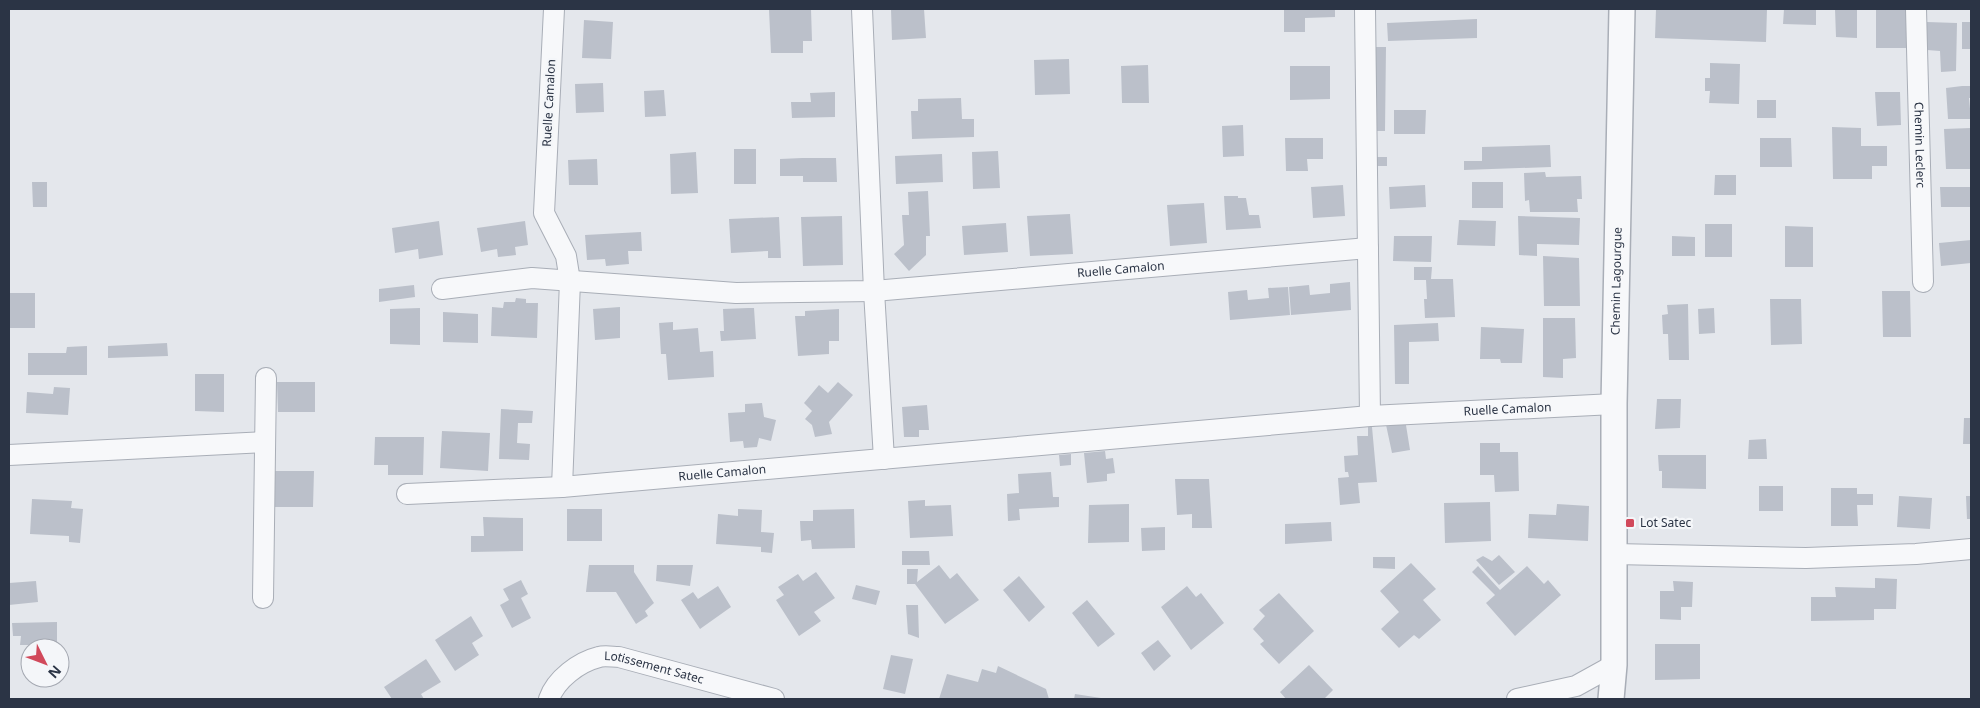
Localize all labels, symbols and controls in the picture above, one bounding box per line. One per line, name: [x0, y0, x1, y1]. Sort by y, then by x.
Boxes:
street label: Ruelle Camalon: [538, 59, 559, 147]
street label: Chemin Leclerc: [1910, 102, 1930, 188]
street label: Chemin Lagourgue: [1606, 227, 1626, 335]
street label: Ruelle Camalon: [1076, 257, 1165, 281]
street label: Ruelle Camalon: [1463, 398, 1552, 419]
street label: Ruelle Camalon: [678, 460, 767, 485]
place label: Lot Satec: [1640, 514, 1691, 531]
marker: Lot Satec: [1624, 517, 1636, 529]
north arrow: [20, 638, 70, 688]
street label: Lotissement Satec: [604, 647, 706, 688]
text: N: [44, 661, 66, 683]

